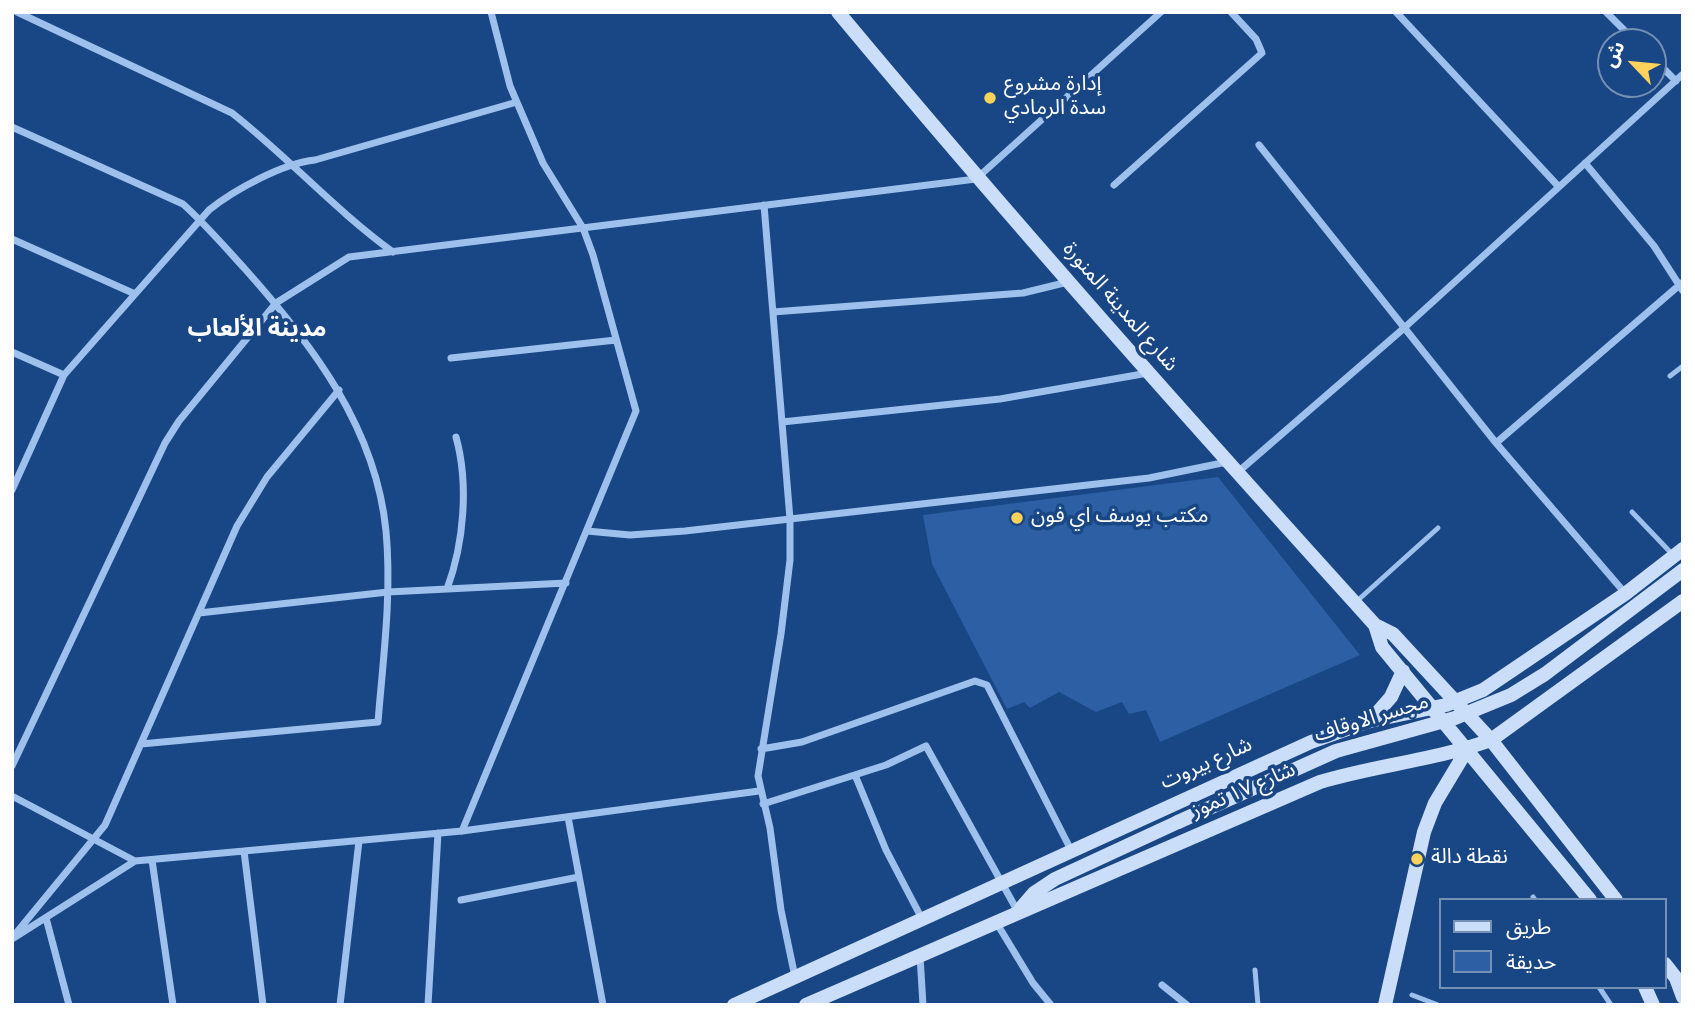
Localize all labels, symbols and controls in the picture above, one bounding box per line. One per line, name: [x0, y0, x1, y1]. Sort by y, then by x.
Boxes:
north arrow: [1597, 28, 1667, 98]
text: ش: [1598, 38, 1631, 72]
place label: إدارة مشروع سدة الرمادي: [1004, 73, 1106, 123]
marker: إدارة مشروع سدة الرمادي: [982, 90, 998, 106]
street label: شارع المدينة المنورة: [1056, 238, 1182, 378]
district label: مدينة الألعاب: [187, 317, 327, 345]
place label: مكتب يوسف اي فون: [1031, 505, 1209, 531]
marker: مكتب يوسف اي فون: [1009, 510, 1025, 526]
street label: مجسر الاوقاف: [1312, 691, 1432, 749]
street label: شارع بيروت: [1157, 734, 1257, 796]
street label: شارع ١٧ تموز: [1188, 759, 1300, 825]
place label: نقطة دالة: [1431, 846, 1508, 872]
marker: نقطة دالة: [1409, 851, 1425, 867]
legend: [1440, 898, 1667, 989]
text: طريق: [1506, 915, 1551, 942]
text: حديقة: [1506, 950, 1556, 977]

